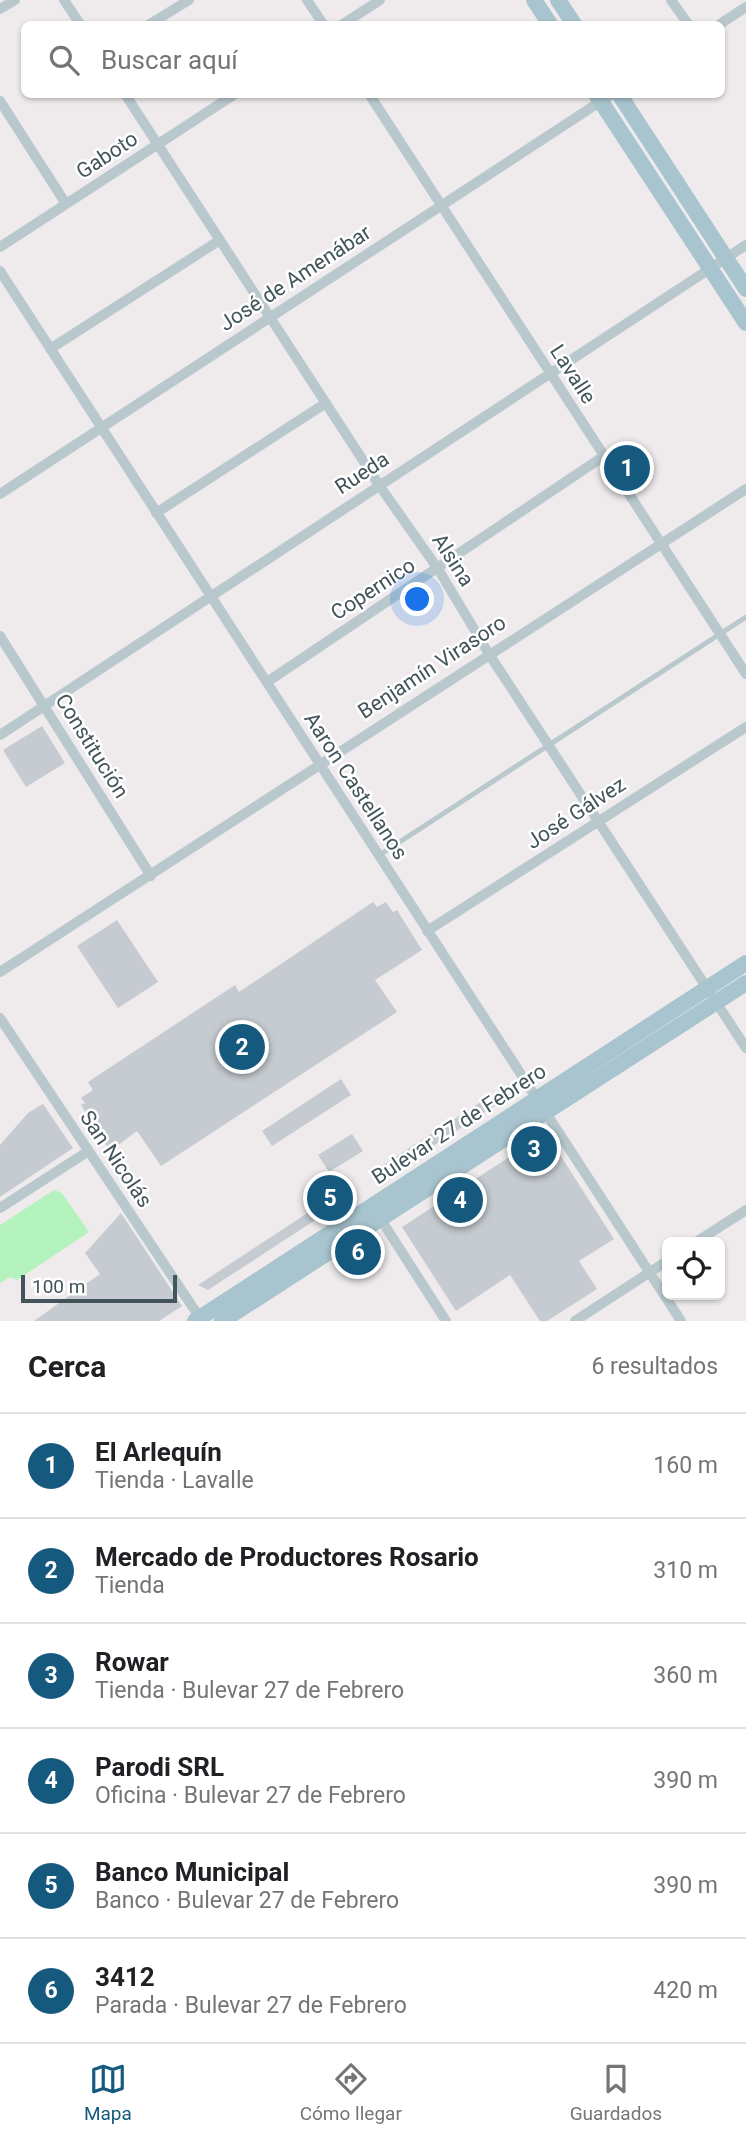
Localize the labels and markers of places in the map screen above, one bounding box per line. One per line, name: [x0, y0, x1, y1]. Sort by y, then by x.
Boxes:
pin: 1: [604, 442, 650, 494]
pin: 2: [219, 1021, 265, 1073]
pin: 3: [511, 1123, 557, 1175]
pin: 5: [307, 1172, 353, 1224]
pin: 4: [437, 1174, 483, 1226]
pin: 6: [335, 1226, 381, 1278]

